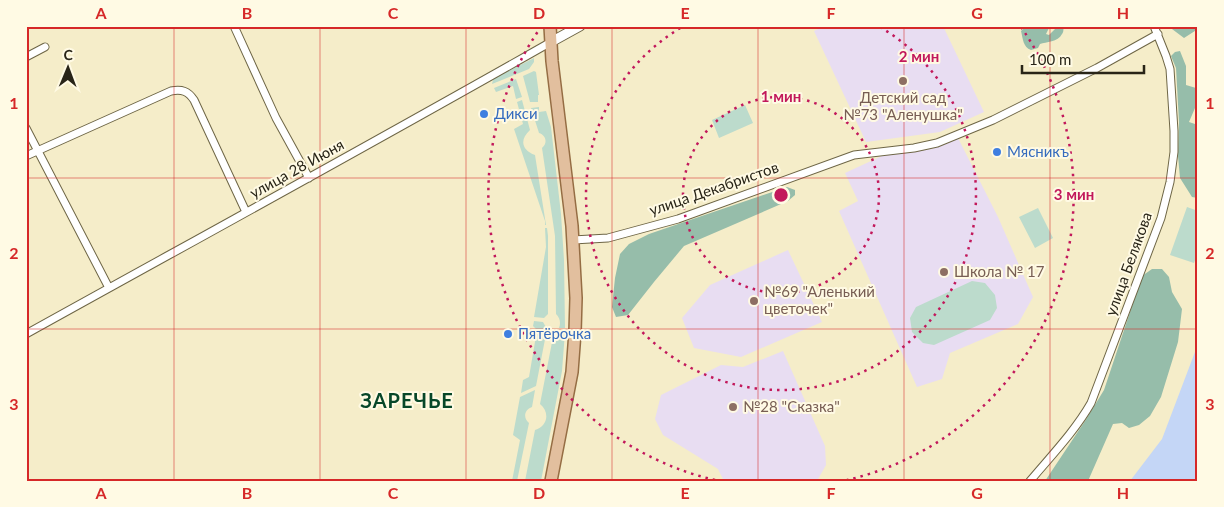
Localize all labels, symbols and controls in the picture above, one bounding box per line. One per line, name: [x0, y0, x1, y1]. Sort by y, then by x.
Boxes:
text: A: [94, 3, 107, 22]
text: B: [242, 3, 252, 22]
text: C: [388, 3, 399, 22]
text: D: [533, 3, 545, 22]
text: E: [680, 3, 690, 22]
text: F: [826, 3, 836, 22]
text: G: [971, 3, 983, 22]
text: H: [1117, 3, 1129, 22]
north arrow: [42, 42, 92, 92]
scale bar: [1022, 42, 1144, 74]
text: С: [63, 46, 74, 63]
text: 2 мин: [899, 47, 939, 65]
text: 100 m: [1029, 50, 1071, 68]
marker: Детский сад №73 "Аленушка": [897, 75, 909, 87]
text: 1 мин: [761, 87, 801, 105]
place label: Детский сад №73 "Аленушка": [843, 88, 963, 123]
text: 1: [9, 93, 19, 112]
text: 1: [1205, 93, 1215, 112]
place label: Дикси: [494, 104, 538, 122]
marker: Дикси: [478, 108, 490, 120]
street label: улица 28 Июня: [246, 135, 347, 201]
place label: Мясникъ: [1007, 142, 1069, 160]
marker: Мясникъ: [991, 146, 1003, 158]
street label: улица Декабристов: [647, 157, 781, 219]
text: 3 мин: [1054, 185, 1094, 203]
centre of rings: [772, 186, 790, 204]
street label: улица Белякова: [1101, 209, 1155, 318]
text: 2: [9, 243, 19, 262]
text: 2: [1205, 243, 1215, 262]
place label: Школа № 17: [954, 262, 1045, 280]
marker: Школа № 17: [938, 266, 950, 278]
place label: №69 "Аленький цветочек": [764, 282, 875, 317]
marker: №69 "Аленький цветочек": [748, 295, 760, 307]
place label: Пятёрочка: [518, 324, 591, 342]
marker: Пятёрочка: [502, 328, 514, 340]
district label: ЗАРЕЧЬЕ: [360, 388, 454, 412]
text: 3: [9, 394, 19, 413]
text: 3: [1205, 394, 1215, 413]
place label: №28 "Сказка": [743, 397, 840, 415]
marker: №28 "Сказка": [727, 401, 739, 413]
text: A: [94, 483, 107, 502]
text: B: [242, 483, 252, 502]
text: C: [388, 483, 399, 502]
text: D: [533, 483, 545, 502]
text: E: [680, 483, 690, 502]
text: F: [826, 483, 836, 502]
text: G: [971, 483, 983, 502]
text: H: [1117, 483, 1129, 502]

